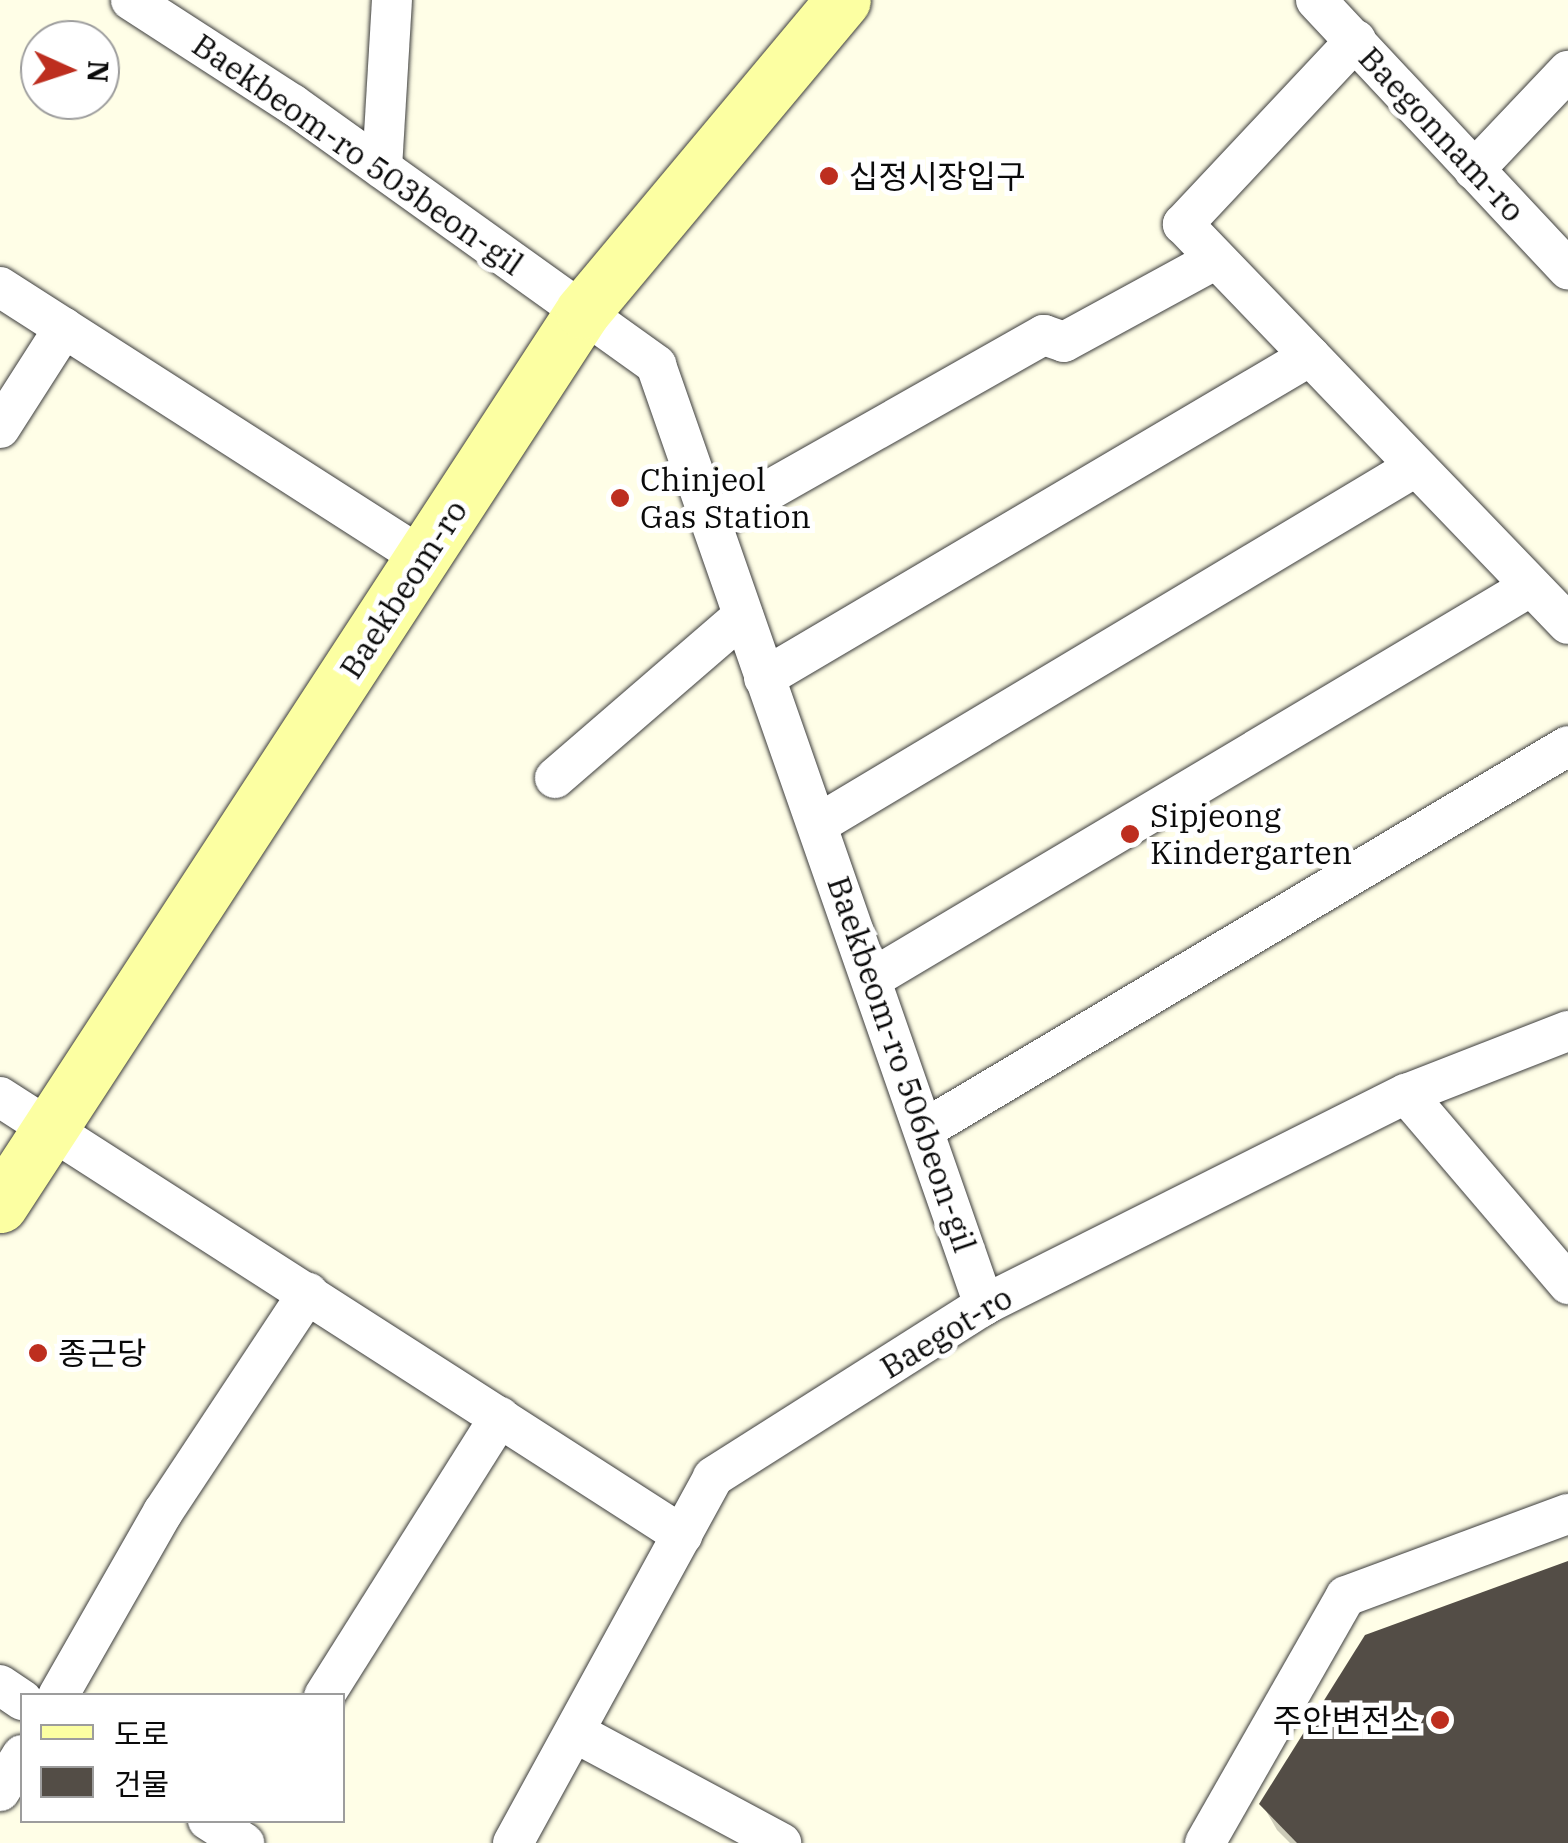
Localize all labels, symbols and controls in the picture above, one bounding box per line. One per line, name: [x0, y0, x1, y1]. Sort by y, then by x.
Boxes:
north arrow: [20, 20, 120, 120]
street label: Baekbeom-ro 503beon-gil: [185, 25, 531, 283]
street label: Baegonnam-ro: [1351, 39, 1533, 229]
text: N: [79, 59, 118, 84]
place label: 십정시장입구: [849, 157, 1026, 195]
marker: 십정시장입구: [818, 165, 840, 187]
place label: Chinjeol Gas Station: [640, 461, 811, 536]
marker: Chinjeol Gas Station: [609, 487, 631, 509]
street label: Baekbeom-ro: [331, 493, 475, 685]
place label: Sipjeong Kindergarten: [1150, 797, 1352, 872]
marker: Sipjeong Kindergarten: [1119, 823, 1141, 845]
street label: Baekbeom-ro 506beon-gil: [820, 871, 984, 1257]
street label: Baegot-ro: [873, 1278, 1019, 1386]
place label: 종근당: [58, 1334, 146, 1372]
marker: 종근당: [27, 1342, 49, 1364]
legend: [20, 1693, 345, 1823]
place label: 주안변전소: [1273, 1701, 1420, 1739]
marker: 주안변전소: [1429, 1709, 1451, 1731]
text: 도로: [114, 1714, 169, 1753]
text: 건물: [114, 1764, 169, 1803]

